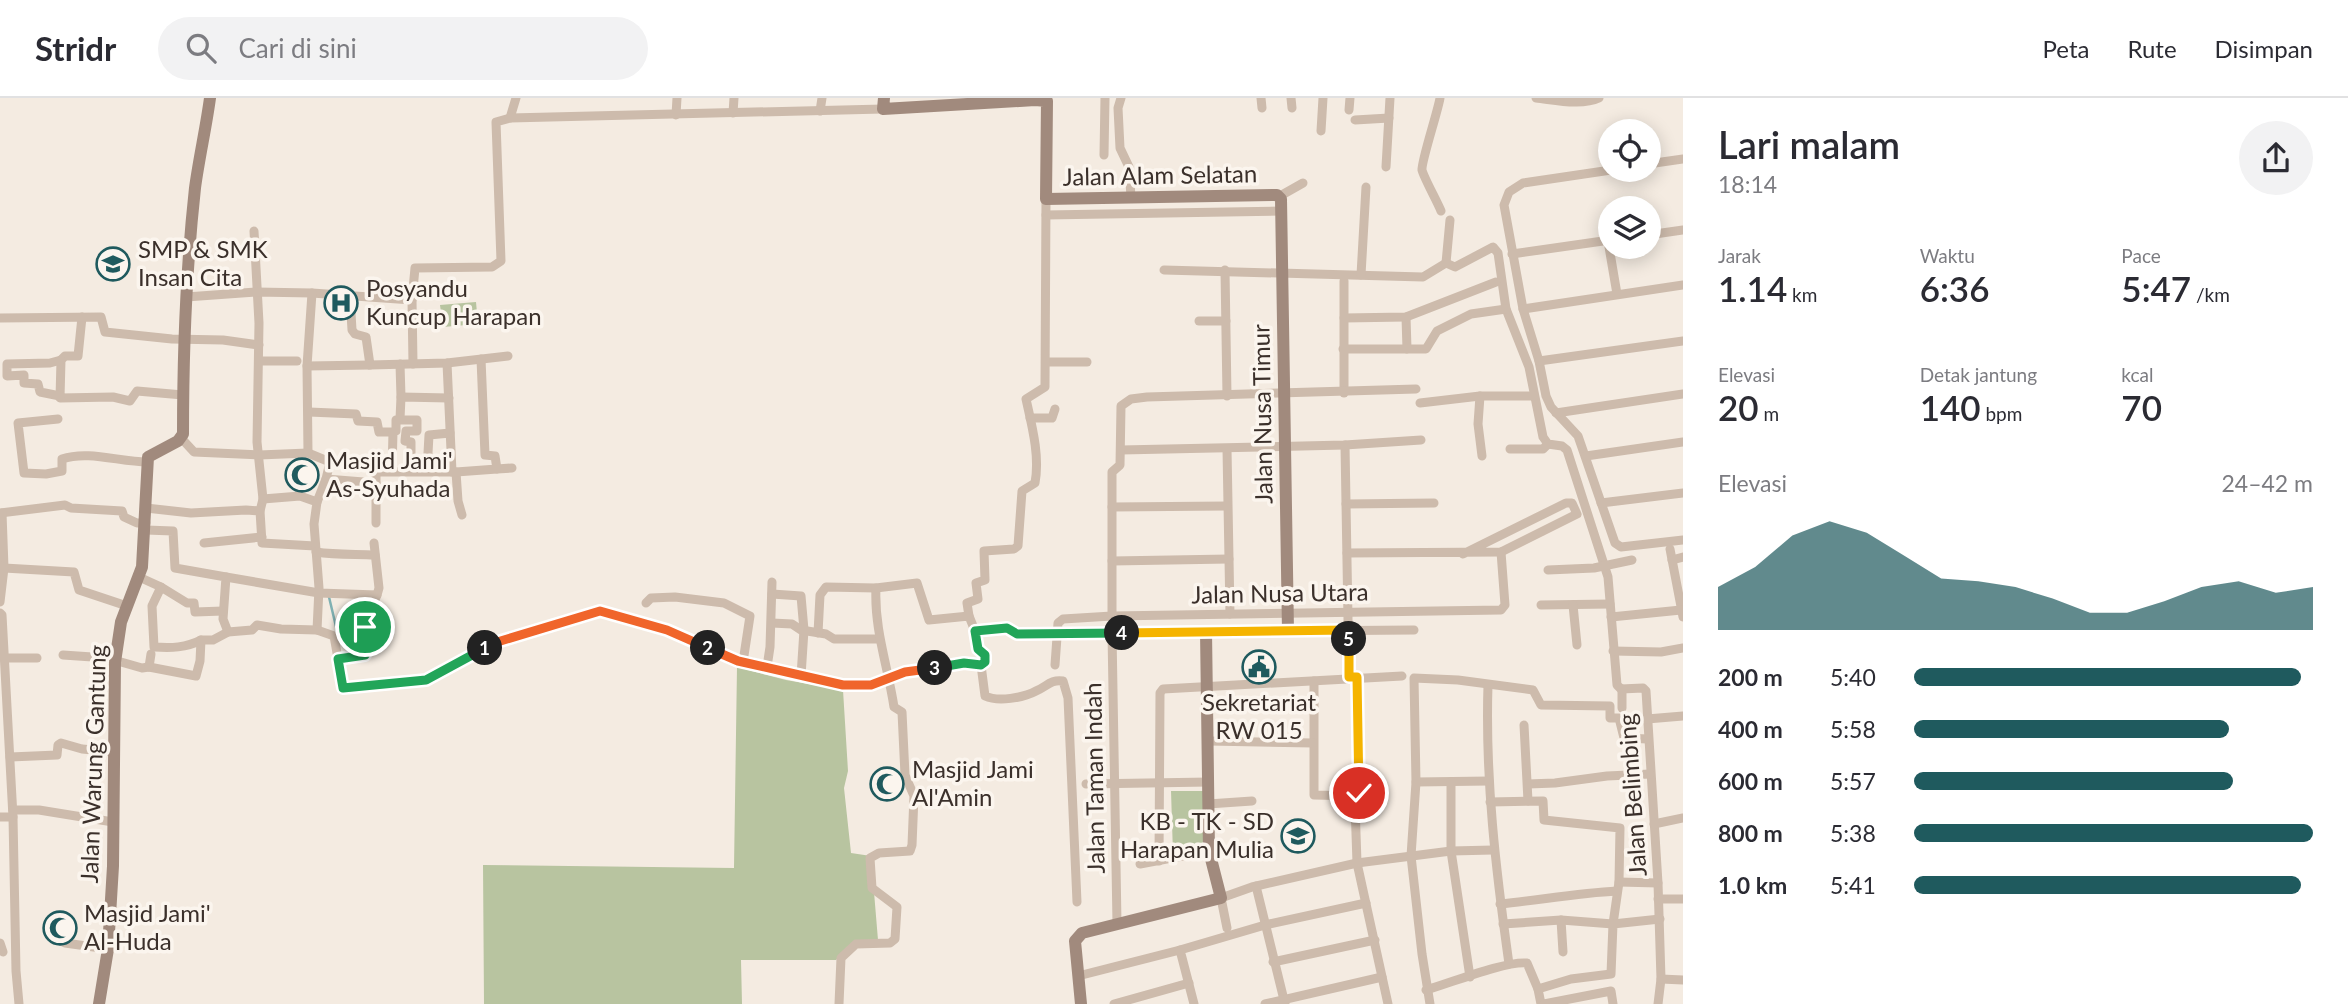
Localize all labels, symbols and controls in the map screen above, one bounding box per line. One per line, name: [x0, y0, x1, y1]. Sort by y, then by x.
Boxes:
search box: [158, 17, 648, 80]
text: Stridr: [35, 28, 116, 68]
icon: search: [182, 29, 220, 67]
text: Cari di sini: [238, 32, 357, 64]
text: Peta: [2043, 34, 2089, 63]
text: Rute: [2127, 34, 2177, 63]
text: Disimpan: [2215, 34, 2313, 63]
map controls: [1598, 119, 1661, 259]
button: locate: [1598, 119, 1661, 182]
text: Lari malam: [1718, 121, 1900, 167]
button: share: [2239, 121, 2313, 195]
street label: Jalan Alam Selatan: [1062, 158, 1258, 191]
text: 18:14: [1718, 170, 1777, 198]
button: layers: [1598, 196, 1661, 259]
place label: SMP & SMK Insan Cita: [138, 234, 268, 291]
text: Jarak: [1718, 244, 1761, 267]
text: Waktu: [1920, 244, 1975, 267]
text: Pace: [2121, 244, 2161, 267]
school or university icon: SMP & SMK Insan Cita: [94, 245, 132, 283]
text: 1.14: [1718, 267, 1787, 309]
text: 6:36: [1920, 267, 1989, 309]
text: 5:47: [2121, 267, 2191, 309]
place label: Posyandu Kuncup Harapan: [366, 273, 542, 330]
text: km: [1787, 283, 1817, 306]
text: /km: [2191, 283, 2230, 306]
hospital icon: Posyandu Kuncup Harapan: [322, 284, 360, 322]
street label: Jalan Nusa Timur: [1245, 324, 1278, 504]
text: Elevasi: [1718, 363, 1775, 386]
text: Detak jantung: [1920, 363, 2037, 386]
text: kcal: [2121, 363, 2153, 386]
text: 20: [1718, 386, 1759, 428]
text: 140: [1920, 386, 1981, 428]
text: 70: [2121, 386, 2162, 428]
text: m: [1759, 402, 1779, 425]
text: bpm: [1981, 402, 2022, 425]
place label: Masjid Jami' As-Syuhada: [326, 445, 453, 502]
mosque icon: Masjid Jami' As-Syuhada: [283, 456, 321, 494]
text: Elevasi: [1718, 469, 1787, 497]
text: 24–42 m: [2221, 469, 2313, 497]
street label: Jalan Nusa Utara: [1191, 576, 1369, 609]
pin: [335, 597, 395, 657]
icon: arrive: [346, 608, 384, 646]
pin: 4: [1104, 616, 1140, 650]
text: 4: [1116, 621, 1127, 644]
pin: 5: [1332, 622, 1366, 656]
text: 5: [1343, 627, 1354, 650]
pin: 1: [468, 630, 503, 666]
pin: 2: [690, 630, 726, 666]
text: 1: [479, 636, 490, 659]
text: 2: [702, 636, 713, 659]
street label: Jalan Warung Gantung: [74, 644, 111, 884]
public building icon: Sekretariat RW 015: [1240, 648, 1278, 686]
pin: 3: [918, 650, 953, 686]
text: 3: [929, 656, 940, 679]
text: 200 m: [1718, 663, 1783, 691]
text: 5:40: [1830, 663, 1876, 691]
street label: Jalan Taman Indah: [1077, 682, 1110, 874]
place label: Sekretariat RW 015: [1202, 687, 1316, 744]
street label: Jalan Belimbing: [1611, 713, 1652, 877]
text: 400 m: [1718, 715, 1783, 743]
text: 5:58: [1830, 715, 1876, 743]
place label: Masjid Jami Al'Amin: [912, 754, 1034, 811]
pin: [1329, 763, 1389, 823]
mosque icon: Masjid Jami Al'Amin: [868, 765, 906, 803]
text: 600 m: [1718, 767, 1783, 795]
text: 5:57: [1830, 767, 1876, 795]
icon: check: [1340, 774, 1378, 812]
place label: KB - TK - SD Harapan Mulia: [1120, 806, 1274, 863]
school or university icon: KB - TK - SD Harapan Mulia: [1279, 817, 1317, 855]
text: 800 m: [1718, 819, 1783, 847]
text: 5:38: [1830, 819, 1876, 847]
text: 1.0 km: [1718, 871, 1787, 899]
text: 5:41: [1830, 871, 1876, 899]
place label: Masjid Jami' Al-Huda: [84, 898, 211, 955]
mosque icon: Masjid Jami' Al-Huda: [41, 909, 79, 947]

